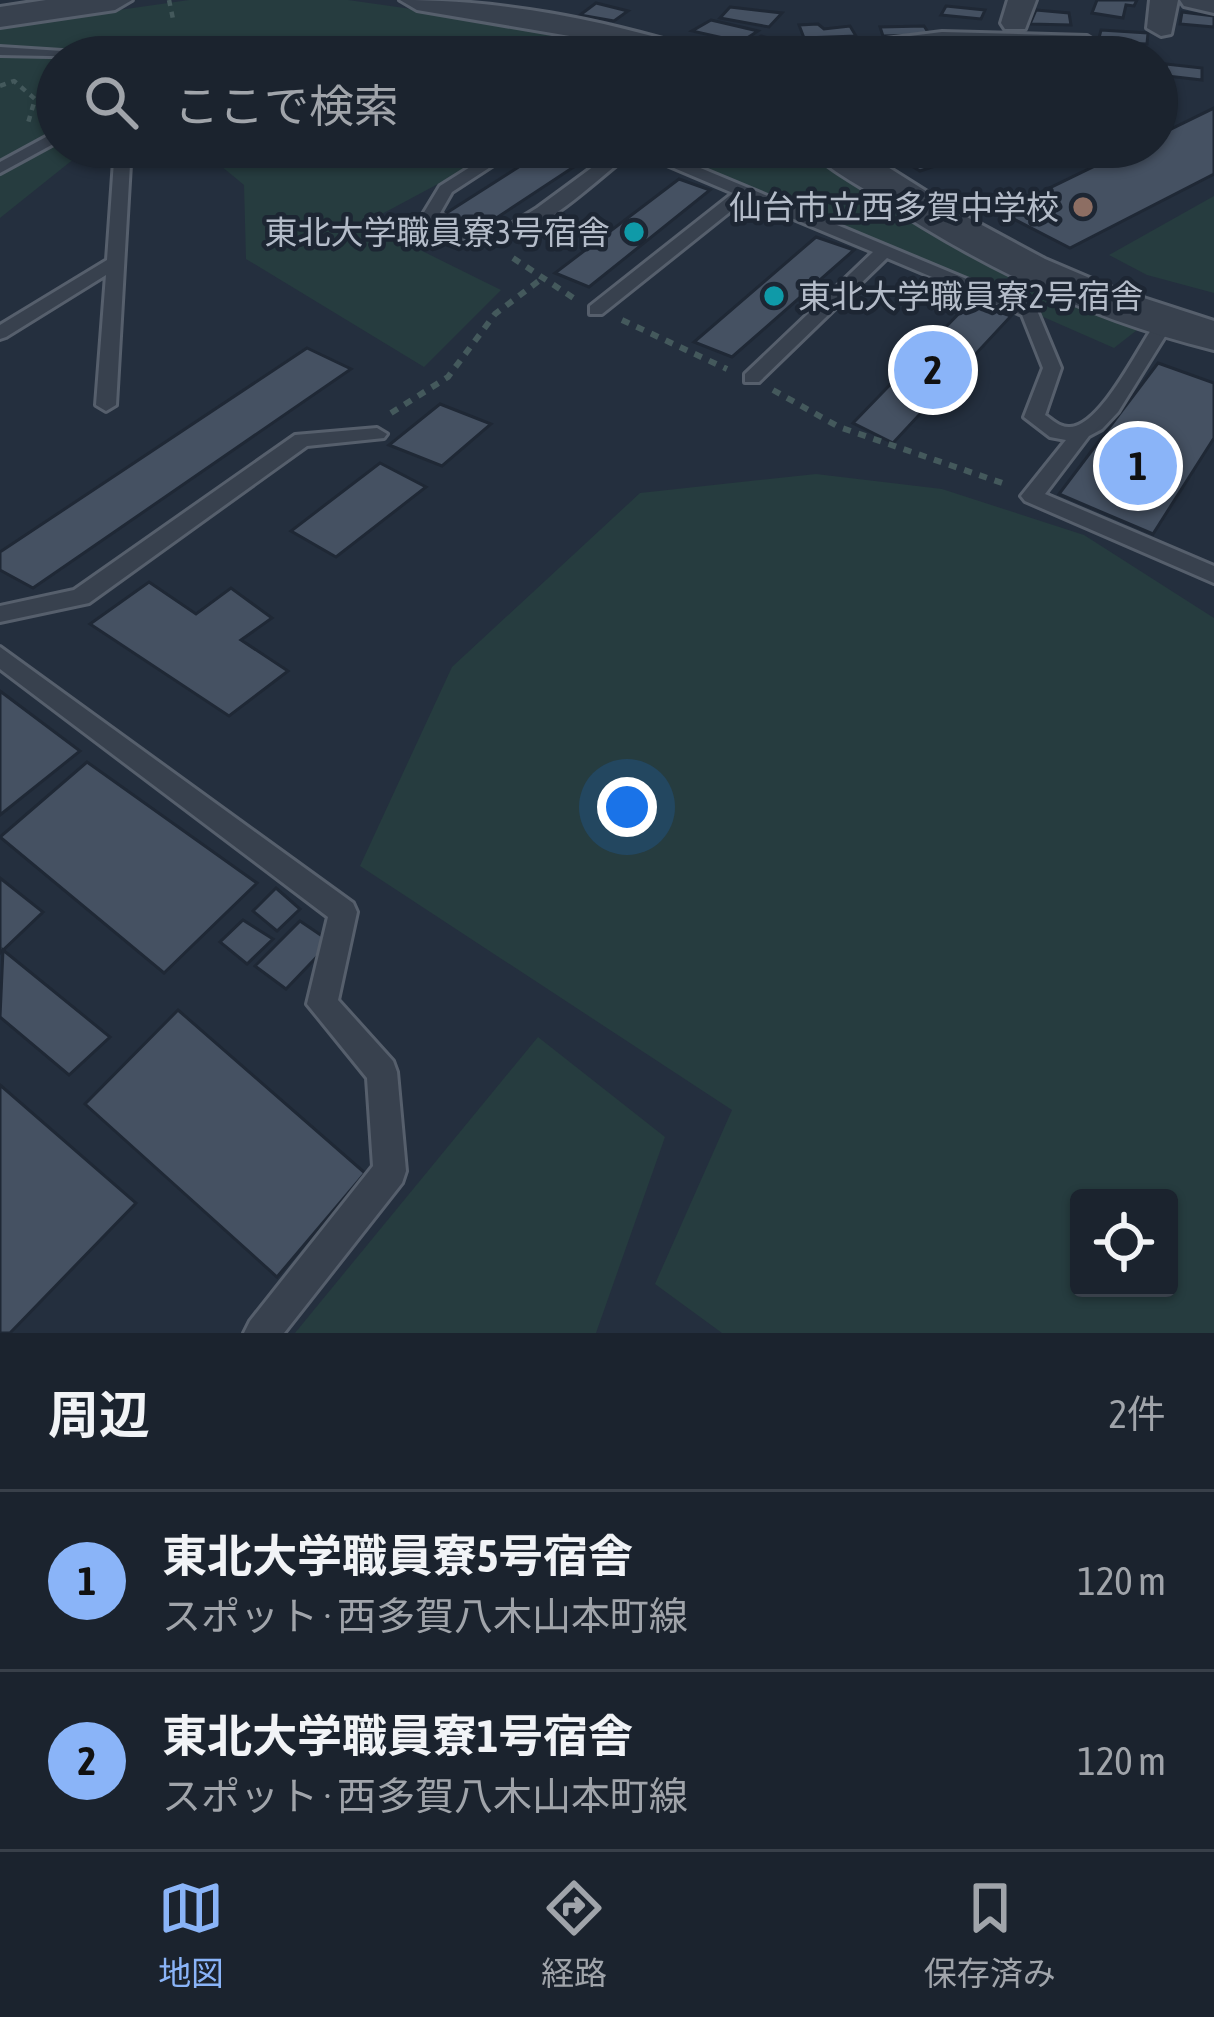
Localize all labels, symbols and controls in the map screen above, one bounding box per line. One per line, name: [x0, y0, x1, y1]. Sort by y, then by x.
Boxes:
search box: [36, 36, 1178, 168]
icon: search: [78, 69, 144, 135]
text: ここで検索: [174, 80, 399, 132]
place label: 仙台市立西多賀中学校: [729, 188, 1059, 226]
marker: 仙台市立西多賀中学校: [1070, 194, 1096, 220]
place label: 東北大学職員寮3号宿舎: [264, 213, 610, 251]
marker: 東北大学職員寮3号宿舎: [621, 219, 647, 245]
place label: 東北大学職員寮2号宿舎: [798, 277, 1144, 315]
marker: 東北大学職員寮2号宿舎: [761, 283, 787, 309]
pin: 2: [894, 325, 972, 415]
pin: 1: [1099, 421, 1177, 511]
your location: [597, 777, 657, 837]
map controls: [1070, 1189, 1178, 1297]
button: locate: [1070, 1189, 1178, 1297]
text: 周辺: [48, 1385, 150, 1444]
text: 2件: [1109, 1392, 1166, 1436]
text: 東北大学職員寮5号宿舎: [162, 1530, 633, 1582]
text: 1: [78, 1559, 96, 1603]
text: 120 m: [1078, 1559, 1166, 1603]
text: スポット · 西多賀八木山本町線: [162, 1594, 688, 1638]
text: 東北大学職員寮1号宿舎: [162, 1710, 633, 1762]
text: 2: [78, 1739, 96, 1783]
text: 120 m: [1078, 1739, 1166, 1783]
text: スポット · 西多賀八木山本町線: [162, 1774, 688, 1818]
tab: 地図: [158, 1875, 224, 1995]
tab: 経路: [541, 1875, 607, 1995]
tab: 保存済み: [924, 1875, 1056, 1995]

